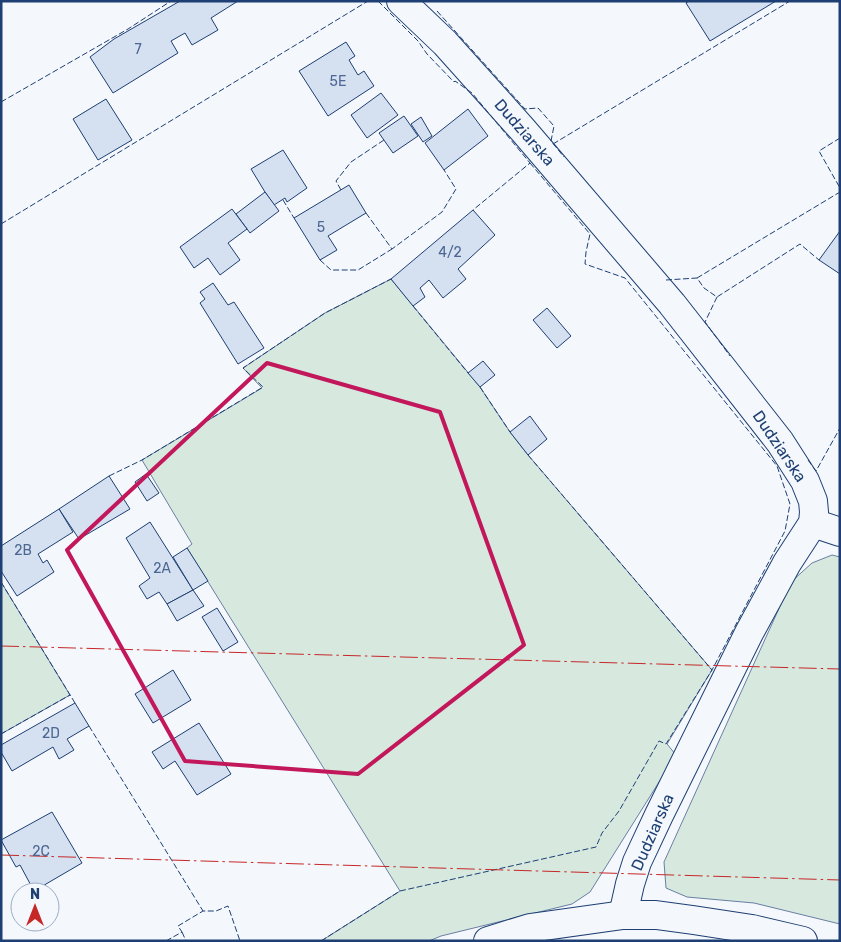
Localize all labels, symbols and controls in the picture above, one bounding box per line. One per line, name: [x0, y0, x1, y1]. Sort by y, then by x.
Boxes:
house number: 7: [134, 41, 142, 58]
house number: 5E: [330, 73, 346, 90]
street label: Dudziarska: [490, 95, 559, 170]
house number: 5: [317, 219, 325, 236]
house number: 4/2: [438, 244, 462, 261]
street label: Dudziarska: [749, 407, 810, 486]
house number: 2B: [14, 542, 32, 559]
house number: 2A: [153, 560, 171, 577]
house number: 2D: [42, 725, 60, 742]
street label: Dudziarska: [627, 791, 678, 874]
house number: 2C: [32, 843, 50, 860]
north arrow: [10, 882, 60, 932]
text: N: [30, 886, 40, 903]

